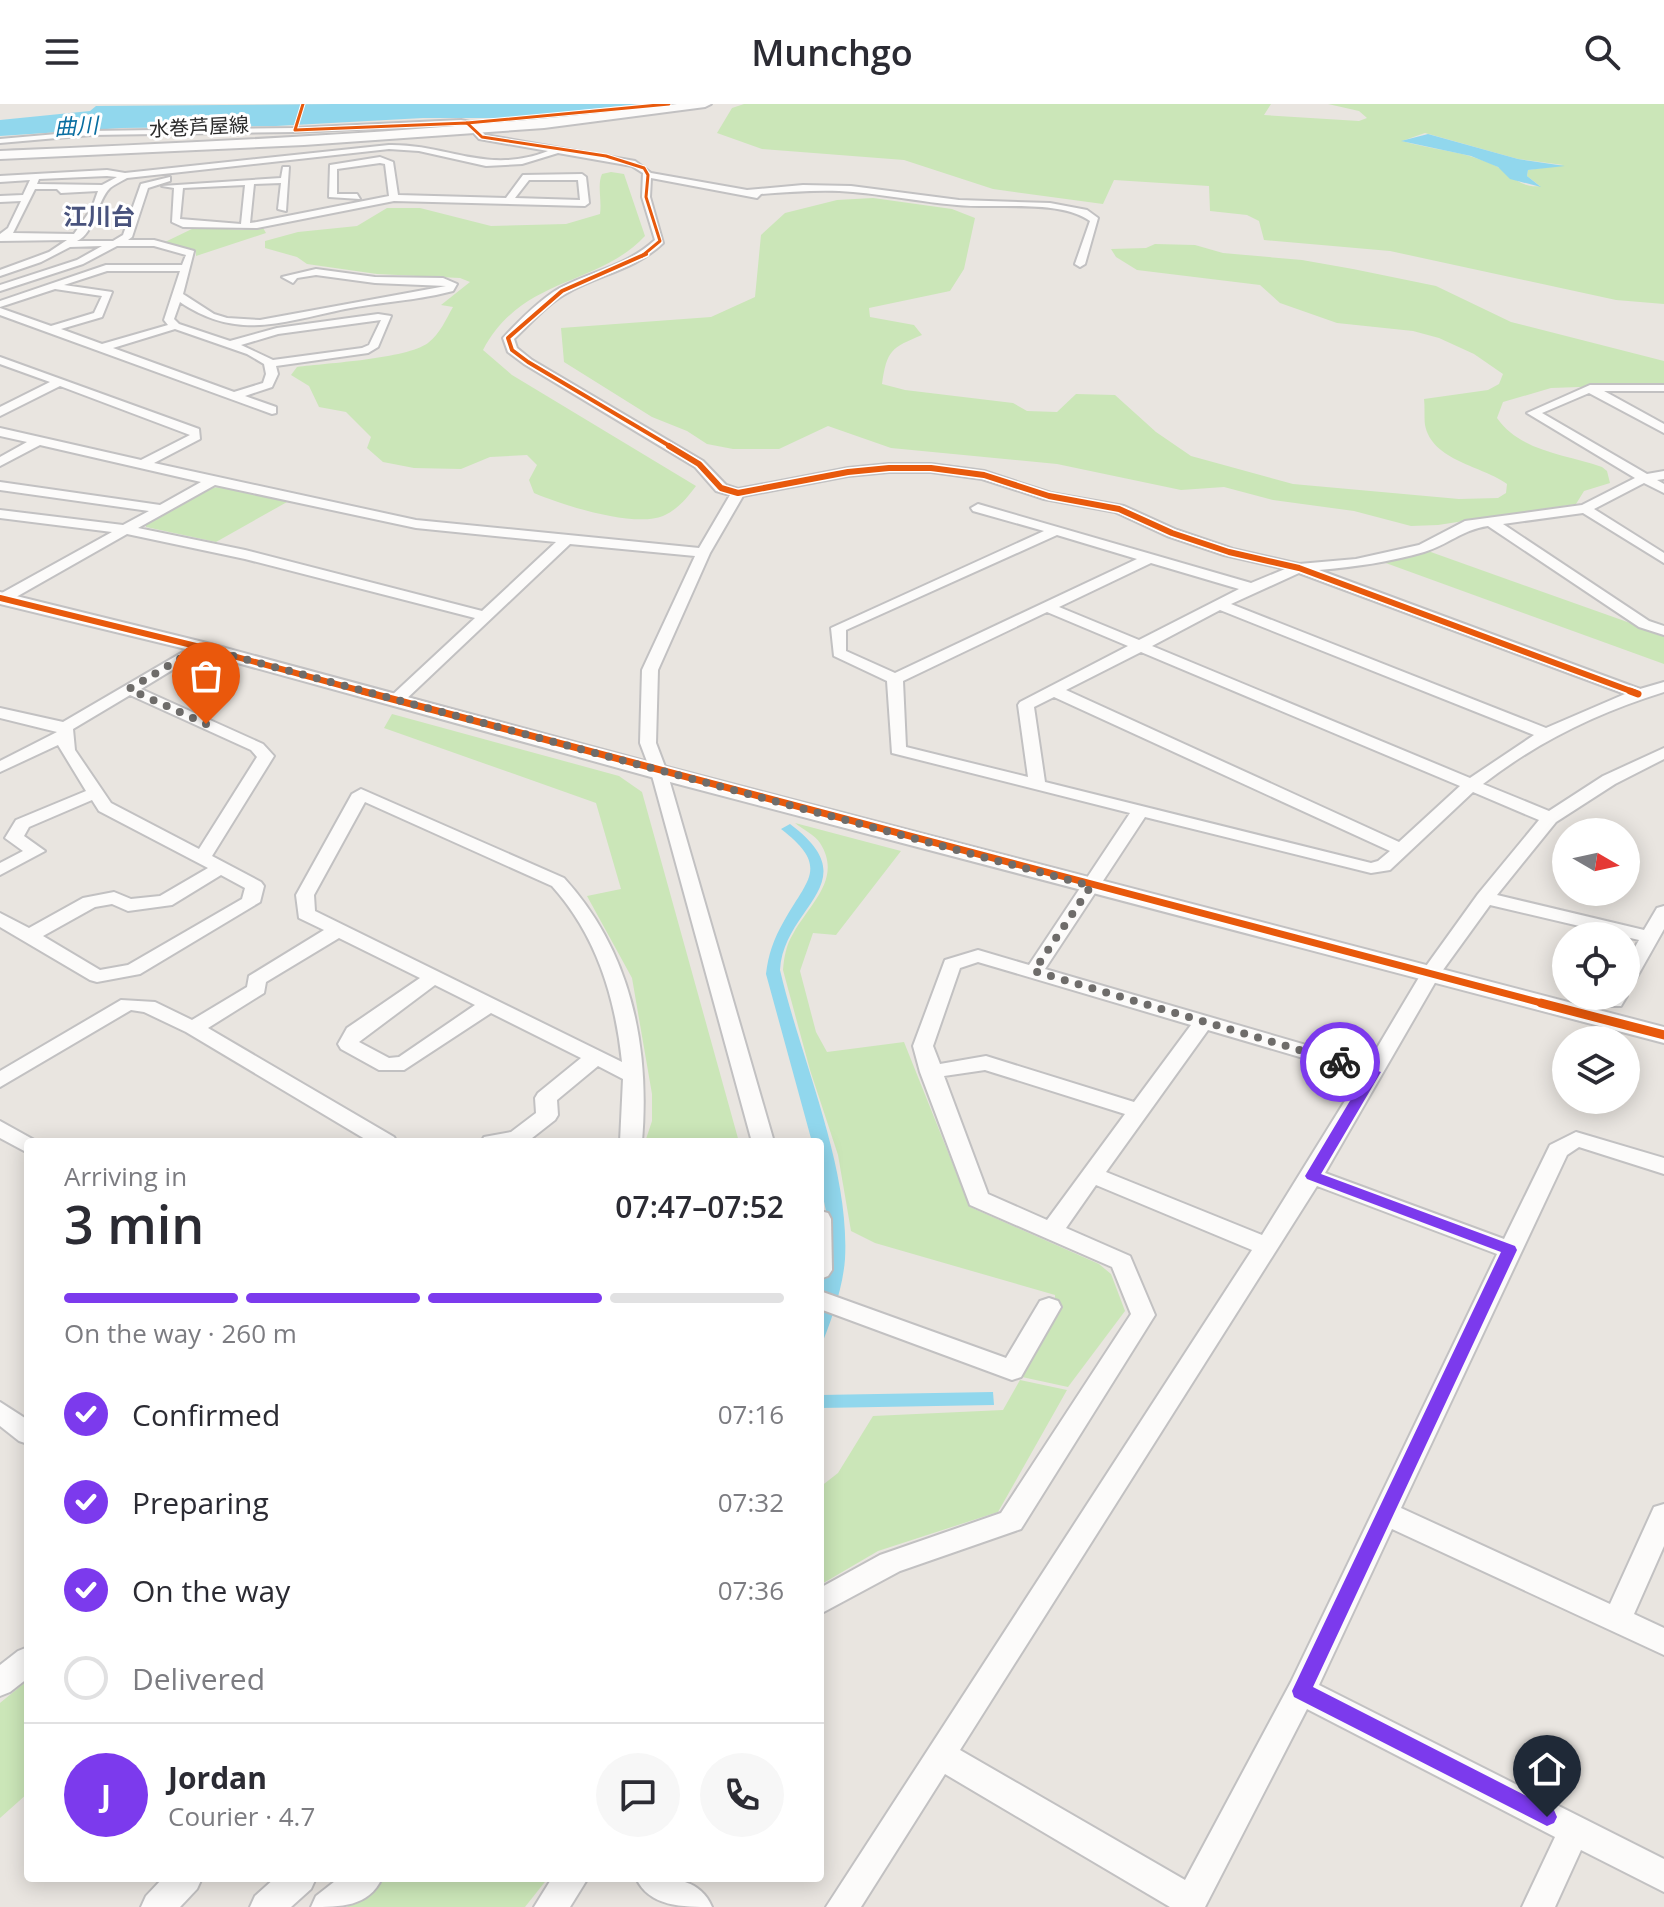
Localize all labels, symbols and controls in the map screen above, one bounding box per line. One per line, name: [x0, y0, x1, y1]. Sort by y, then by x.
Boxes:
text: Munchgo: [751, 28, 913, 77]
icon: menu: [40, 30, 84, 74]
icon: search: [1580, 30, 1624, 74]
water label: 曲川: [53, 109, 101, 141]
street label: 水巻芦屋線: [148, 110, 250, 143]
district label: 江川台: [63, 199, 135, 232]
pin: [172, 642, 240, 724]
icon: bag: [184, 654, 228, 698]
north arrow: [1552, 818, 1640, 906]
map controls: [1552, 818, 1640, 1114]
button: locate: [1552, 922, 1640, 1010]
courier: [1300, 1022, 1380, 1102]
button: layers: [1552, 1026, 1640, 1114]
icon: bike: [1318, 1040, 1362, 1084]
text: Arriving in: [64, 1158, 187, 1194]
text: 07:47–07:52: [615, 1186, 784, 1227]
text: 3 min: [64, 1188, 204, 1259]
text: On the way · 260 m: [64, 1315, 297, 1351]
icon: check: [64, 1392, 108, 1436]
text: Confirmed: [132, 1394, 280, 1435]
text: 07:16: [718, 1396, 784, 1432]
icon: check: [64, 1480, 108, 1524]
text: Preparing: [132, 1482, 269, 1523]
text: 07:32: [718, 1484, 784, 1520]
icon: check: [64, 1568, 108, 1612]
text: On the way: [132, 1570, 290, 1611]
text: 07:36: [718, 1572, 784, 1608]
text: Delivered: [132, 1658, 265, 1699]
pin: [1513, 1735, 1581, 1817]
icon: home: [1525, 1747, 1569, 1791]
button: chat: [596, 1753, 680, 1837]
button: phone: [700, 1753, 784, 1837]
text: Jordan: [168, 1757, 267, 1798]
text: J: [101, 1775, 111, 1816]
text: Courier · 4.7: [168, 1798, 315, 1834]

